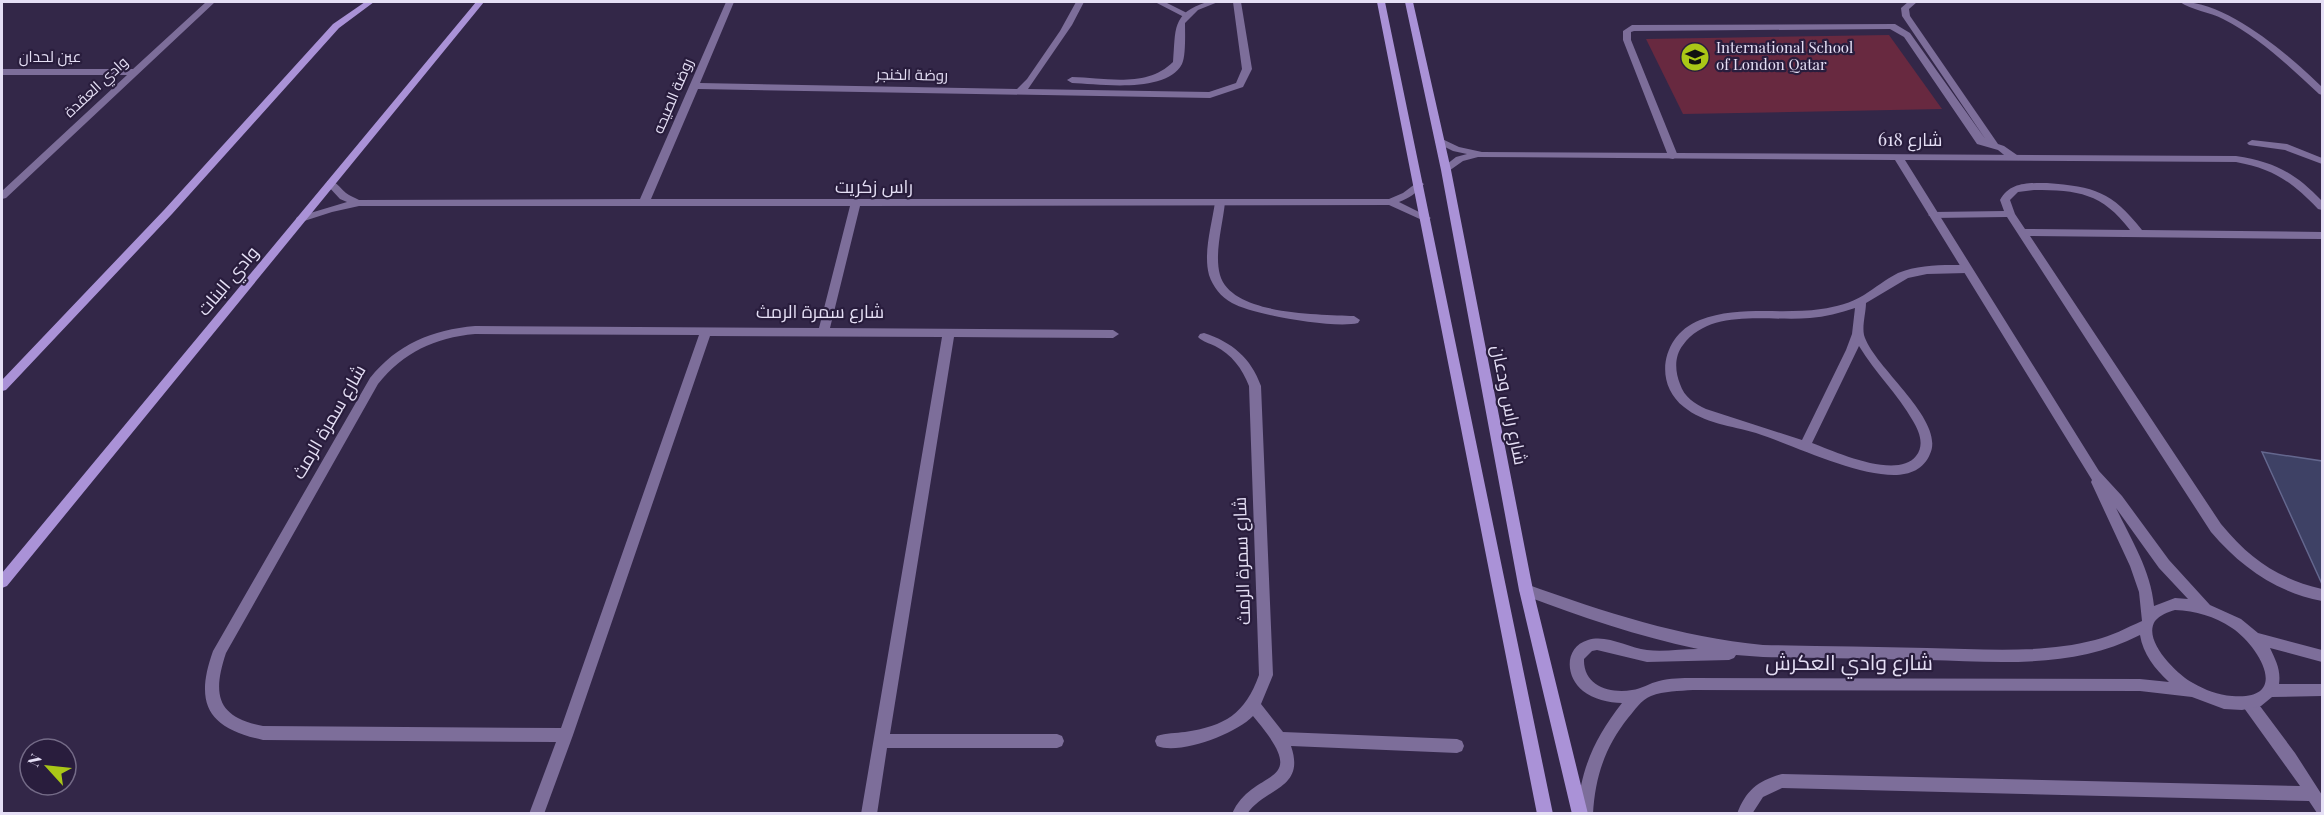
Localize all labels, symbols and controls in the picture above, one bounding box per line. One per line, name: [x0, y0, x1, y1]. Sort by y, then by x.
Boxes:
place label: International School of London Qatar: [1716, 37, 1853, 74]
school or university icon: International School of London Qatar: [1679, 41, 1711, 73]
street label: عين لحدان: [19, 46, 81, 67]
street label: وادي العقدة: [59, 51, 134, 123]
street label: روضة الصيحه: [647, 55, 697, 136]
street label: روضة الخنجر: [875, 63, 948, 85]
street label: شارع 618: [1878, 127, 1942, 152]
street label: راس زكريت: [835, 174, 913, 198]
street label: وادي البنات: [191, 241, 266, 322]
street label: شارع سمرة الرمث: [756, 299, 884, 324]
street label: شارع راس ودعان: [1486, 343, 1533, 467]
street label: شارع سمرة الرمث: [286, 360, 371, 484]
street label: شارع سمرة الرمث: [1227, 497, 1256, 626]
street label: شارع وادي العكرش: [1765, 647, 1933, 679]
north arrow: [18, 737, 78, 797]
text: N: [22, 750, 46, 770]

